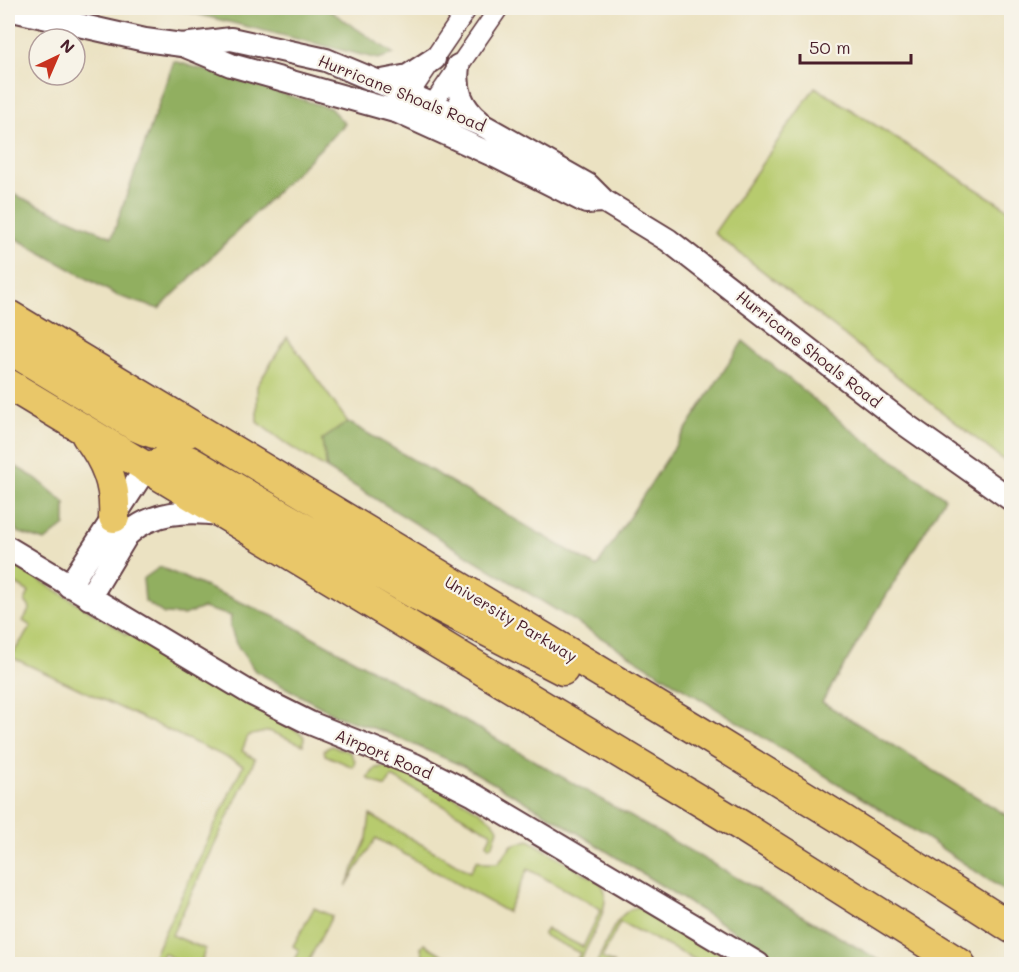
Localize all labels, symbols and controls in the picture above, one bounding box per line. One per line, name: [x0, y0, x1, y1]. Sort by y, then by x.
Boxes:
north arrow: [27, 27, 87, 87]
scale bar: [800, 27, 911, 65]
text: N: [56, 34, 79, 58]
text: 50 m: [809, 35, 851, 59]
street label: Hurricane Shoals Road: [315, 49, 489, 136]
street label: Hurricane Shoals Road: [732, 285, 886, 412]
street label: University Parkway: [441, 571, 581, 666]
street label: Airport Road: [332, 724, 436, 783]

